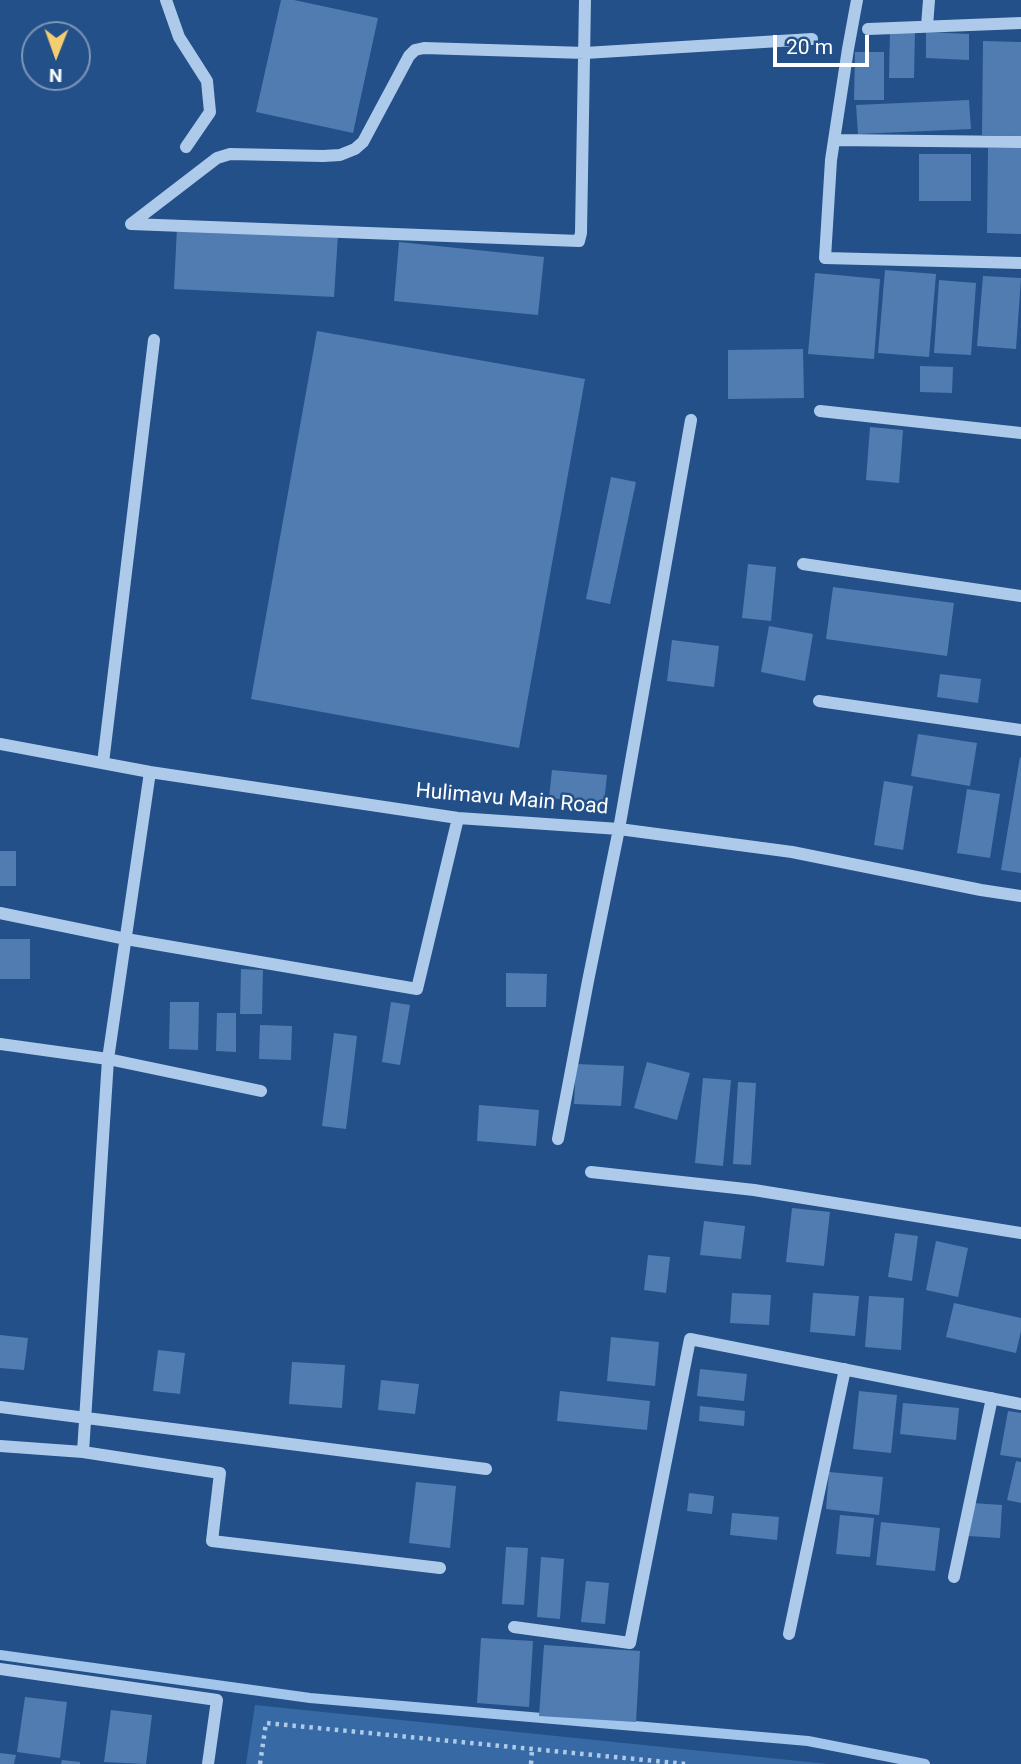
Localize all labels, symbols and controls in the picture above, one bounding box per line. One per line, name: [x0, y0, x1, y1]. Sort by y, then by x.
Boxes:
north arrow: [21, 21, 91, 91]
scale bar: [776, 21, 872, 65]
text: 20 m: [786, 35, 833, 59]
text: N: [49, 64, 63, 87]
street label: Hulimavu Main Road: [415, 779, 609, 821]

